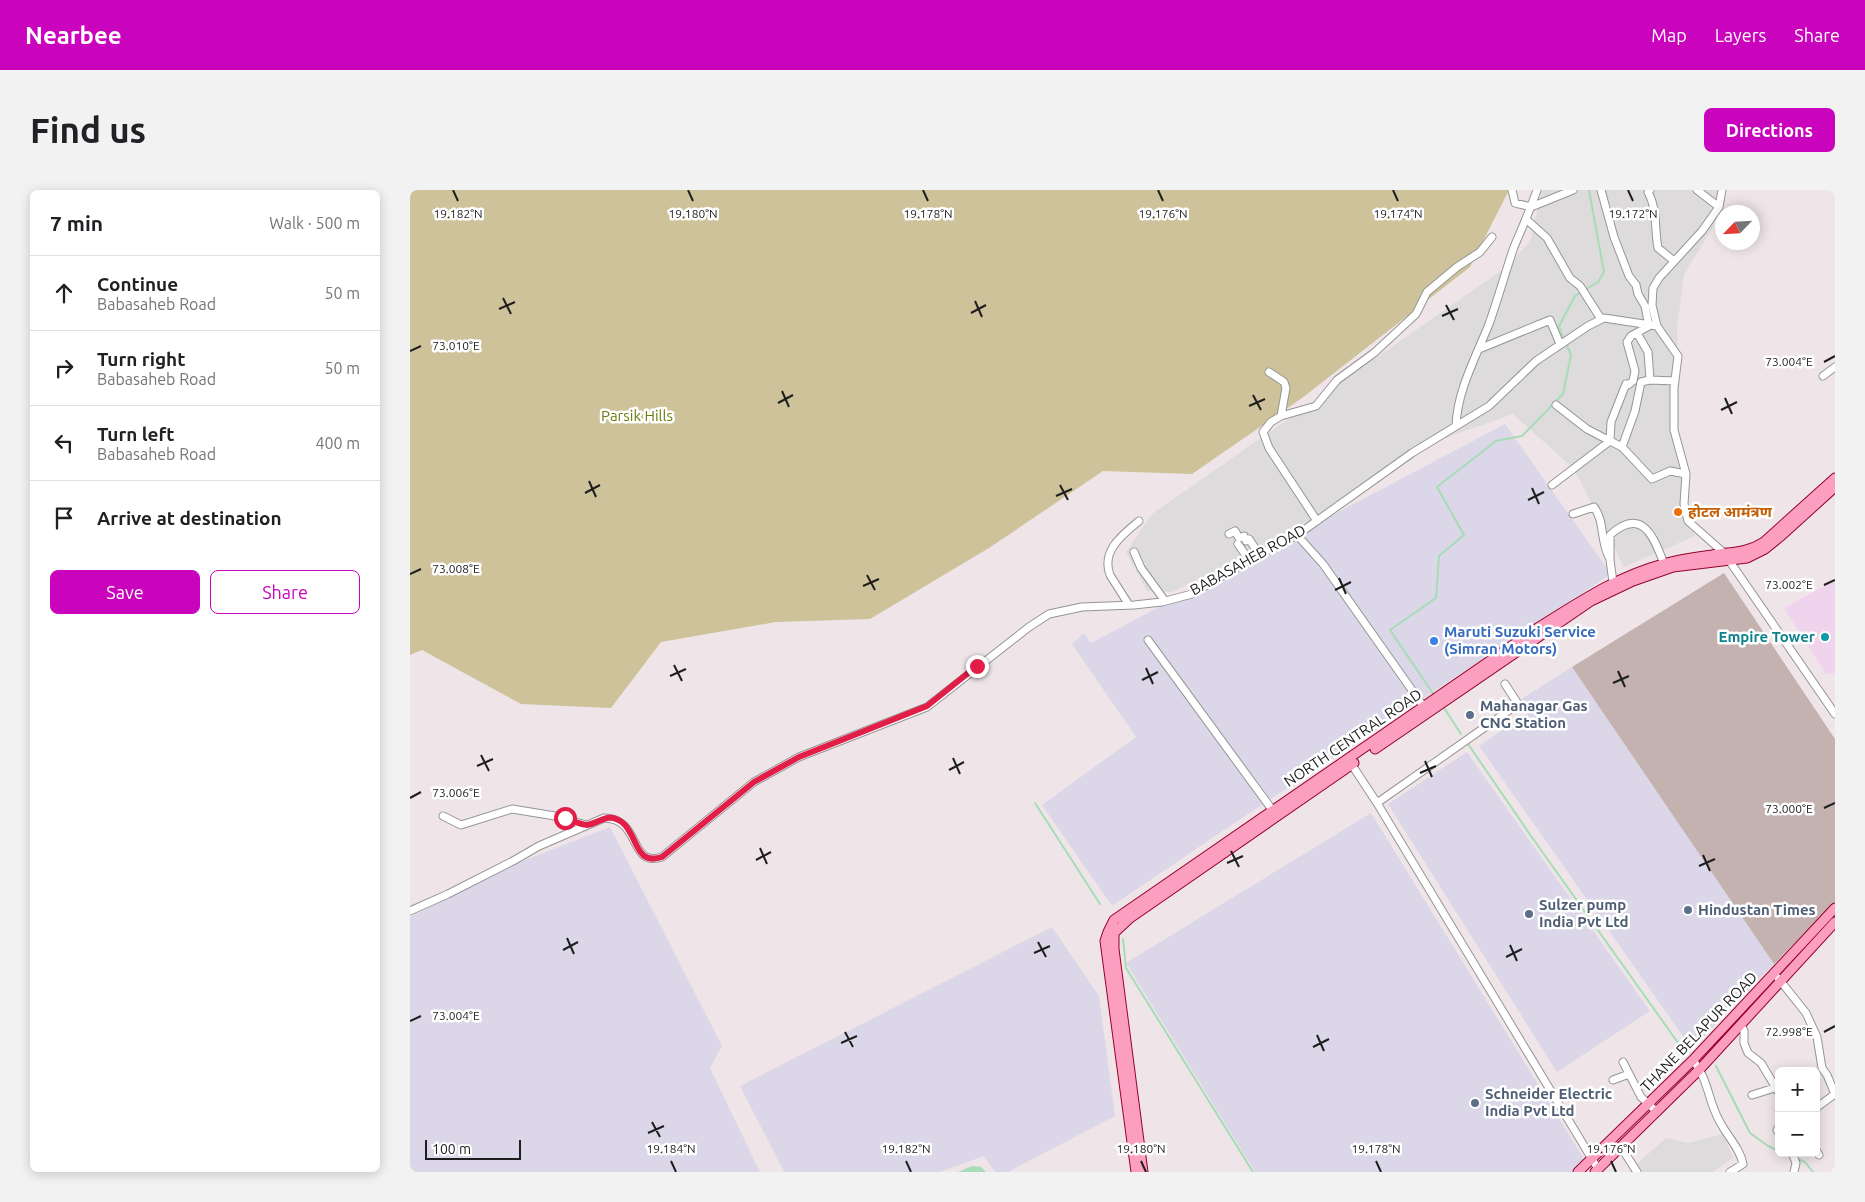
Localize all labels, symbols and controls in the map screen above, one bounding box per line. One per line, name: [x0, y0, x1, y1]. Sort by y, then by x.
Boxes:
text: Nearbee: [25, 22, 122, 49]
text: Map: [1651, 25, 1687, 45]
text: Layers: [1715, 25, 1766, 45]
text: Share: [1794, 25, 1840, 45]
button: Directions: [1704, 108, 1835, 152]
text: Find us: [30, 110, 146, 150]
north arrow: [1715, 205, 1760, 250]
text: 19.182°N: [433, 207, 483, 220]
text: 19.180°N: [668, 207, 718, 220]
text: 19.178°N: [903, 207, 953, 220]
text: 19.176°N: [1138, 207, 1188, 220]
text: 19.174°N: [1373, 207, 1423, 220]
text: 19.172°N: [1608, 207, 1658, 220]
text: 7 min: [50, 211, 103, 235]
text: Walk · 500 m: [269, 214, 360, 232]
text: Continue: [97, 273, 178, 295]
icon: ahead: [50, 279, 78, 307]
text: 50 m: [324, 284, 360, 302]
text: Babasaheb Road: [97, 295, 216, 313]
text: 73.010°E: [432, 339, 480, 352]
text: Turn right: [97, 348, 185, 370]
icon: right: [50, 354, 78, 382]
text: 73.004°E: [1765, 355, 1813, 368]
text: 50 m: [324, 359, 360, 377]
text: Babasaheb Road: [97, 370, 216, 388]
park label: Parsik Hills: [601, 407, 673, 424]
text: Turn left: [97, 423, 175, 445]
icon: left: [50, 429, 78, 457]
text: 400 m: [315, 434, 360, 452]
text: Babasaheb Road: [97, 445, 216, 463]
place label: होटल आमंत्रण: [1688, 503, 1773, 520]
icon: arrive: [50, 504, 78, 532]
marker: होटल आमंत्रण: [1672, 506, 1684, 518]
text: Arrive at destination: [97, 507, 282, 529]
street label: BABASAHEB ROAD: [1187, 521, 1308, 598]
text: 73.008°E: [432, 562, 480, 575]
button: Save: [50, 570, 200, 614]
button: Share: [210, 570, 360, 614]
text: 73.002°E: [1765, 578, 1813, 591]
place label: Maruti Suzuki Service (Simran Motors): [1444, 623, 1596, 657]
place label: Empire Tower: [1718, 628, 1816, 645]
marker: Empire Tower: [1819, 631, 1831, 643]
marker: Maruti Suzuki Service (Simran Motors): [1428, 635, 1440, 647]
route end: [966, 655, 989, 678]
street label: NORTH CENTRAL ROAD: [1281, 685, 1425, 790]
place label: Mahanagar Gas CNG Station: [1480, 697, 1588, 731]
marker: Mahanagar Gas CNG Station: [1464, 709, 1476, 721]
text: 73.006°E: [432, 786, 480, 799]
text: 73.000°E: [1765, 802, 1813, 815]
route start: [554, 807, 577, 830]
place label: Sulzer pump India Pvt Ltd: [1539, 896, 1628, 930]
place label: Hindustan Times: [1698, 901, 1816, 918]
marker: Hindustan Times: [1682, 904, 1694, 916]
marker: Sulzer pump India Pvt Ltd: [1523, 908, 1535, 920]
street label: THANE BELAPUR ROAD: [1637, 968, 1760, 1095]
text: 73.004°E: [432, 1009, 480, 1022]
text: 72.998°E: [1765, 1025, 1813, 1038]
map controls: [1775, 1067, 1820, 1157]
button: +: [1775, 1067, 1820, 1112]
place label: Schneider Electric India Pvt Ltd: [1485, 1085, 1612, 1119]
marker: Schneider Electric India Pvt Ltd: [1469, 1097, 1481, 1109]
button: −: [1775, 1112, 1820, 1157]
scale bar: [425, 1137, 521, 1160]
text: 100 m: [432, 1141, 471, 1157]
text: 19.184°N: [646, 1142, 696, 1155]
text: 19.182°N: [881, 1142, 931, 1155]
text: 19.180°N: [1116, 1142, 1166, 1155]
text: 19.178°N: [1351, 1142, 1401, 1155]
text: 19.176°N: [1586, 1142, 1636, 1155]

